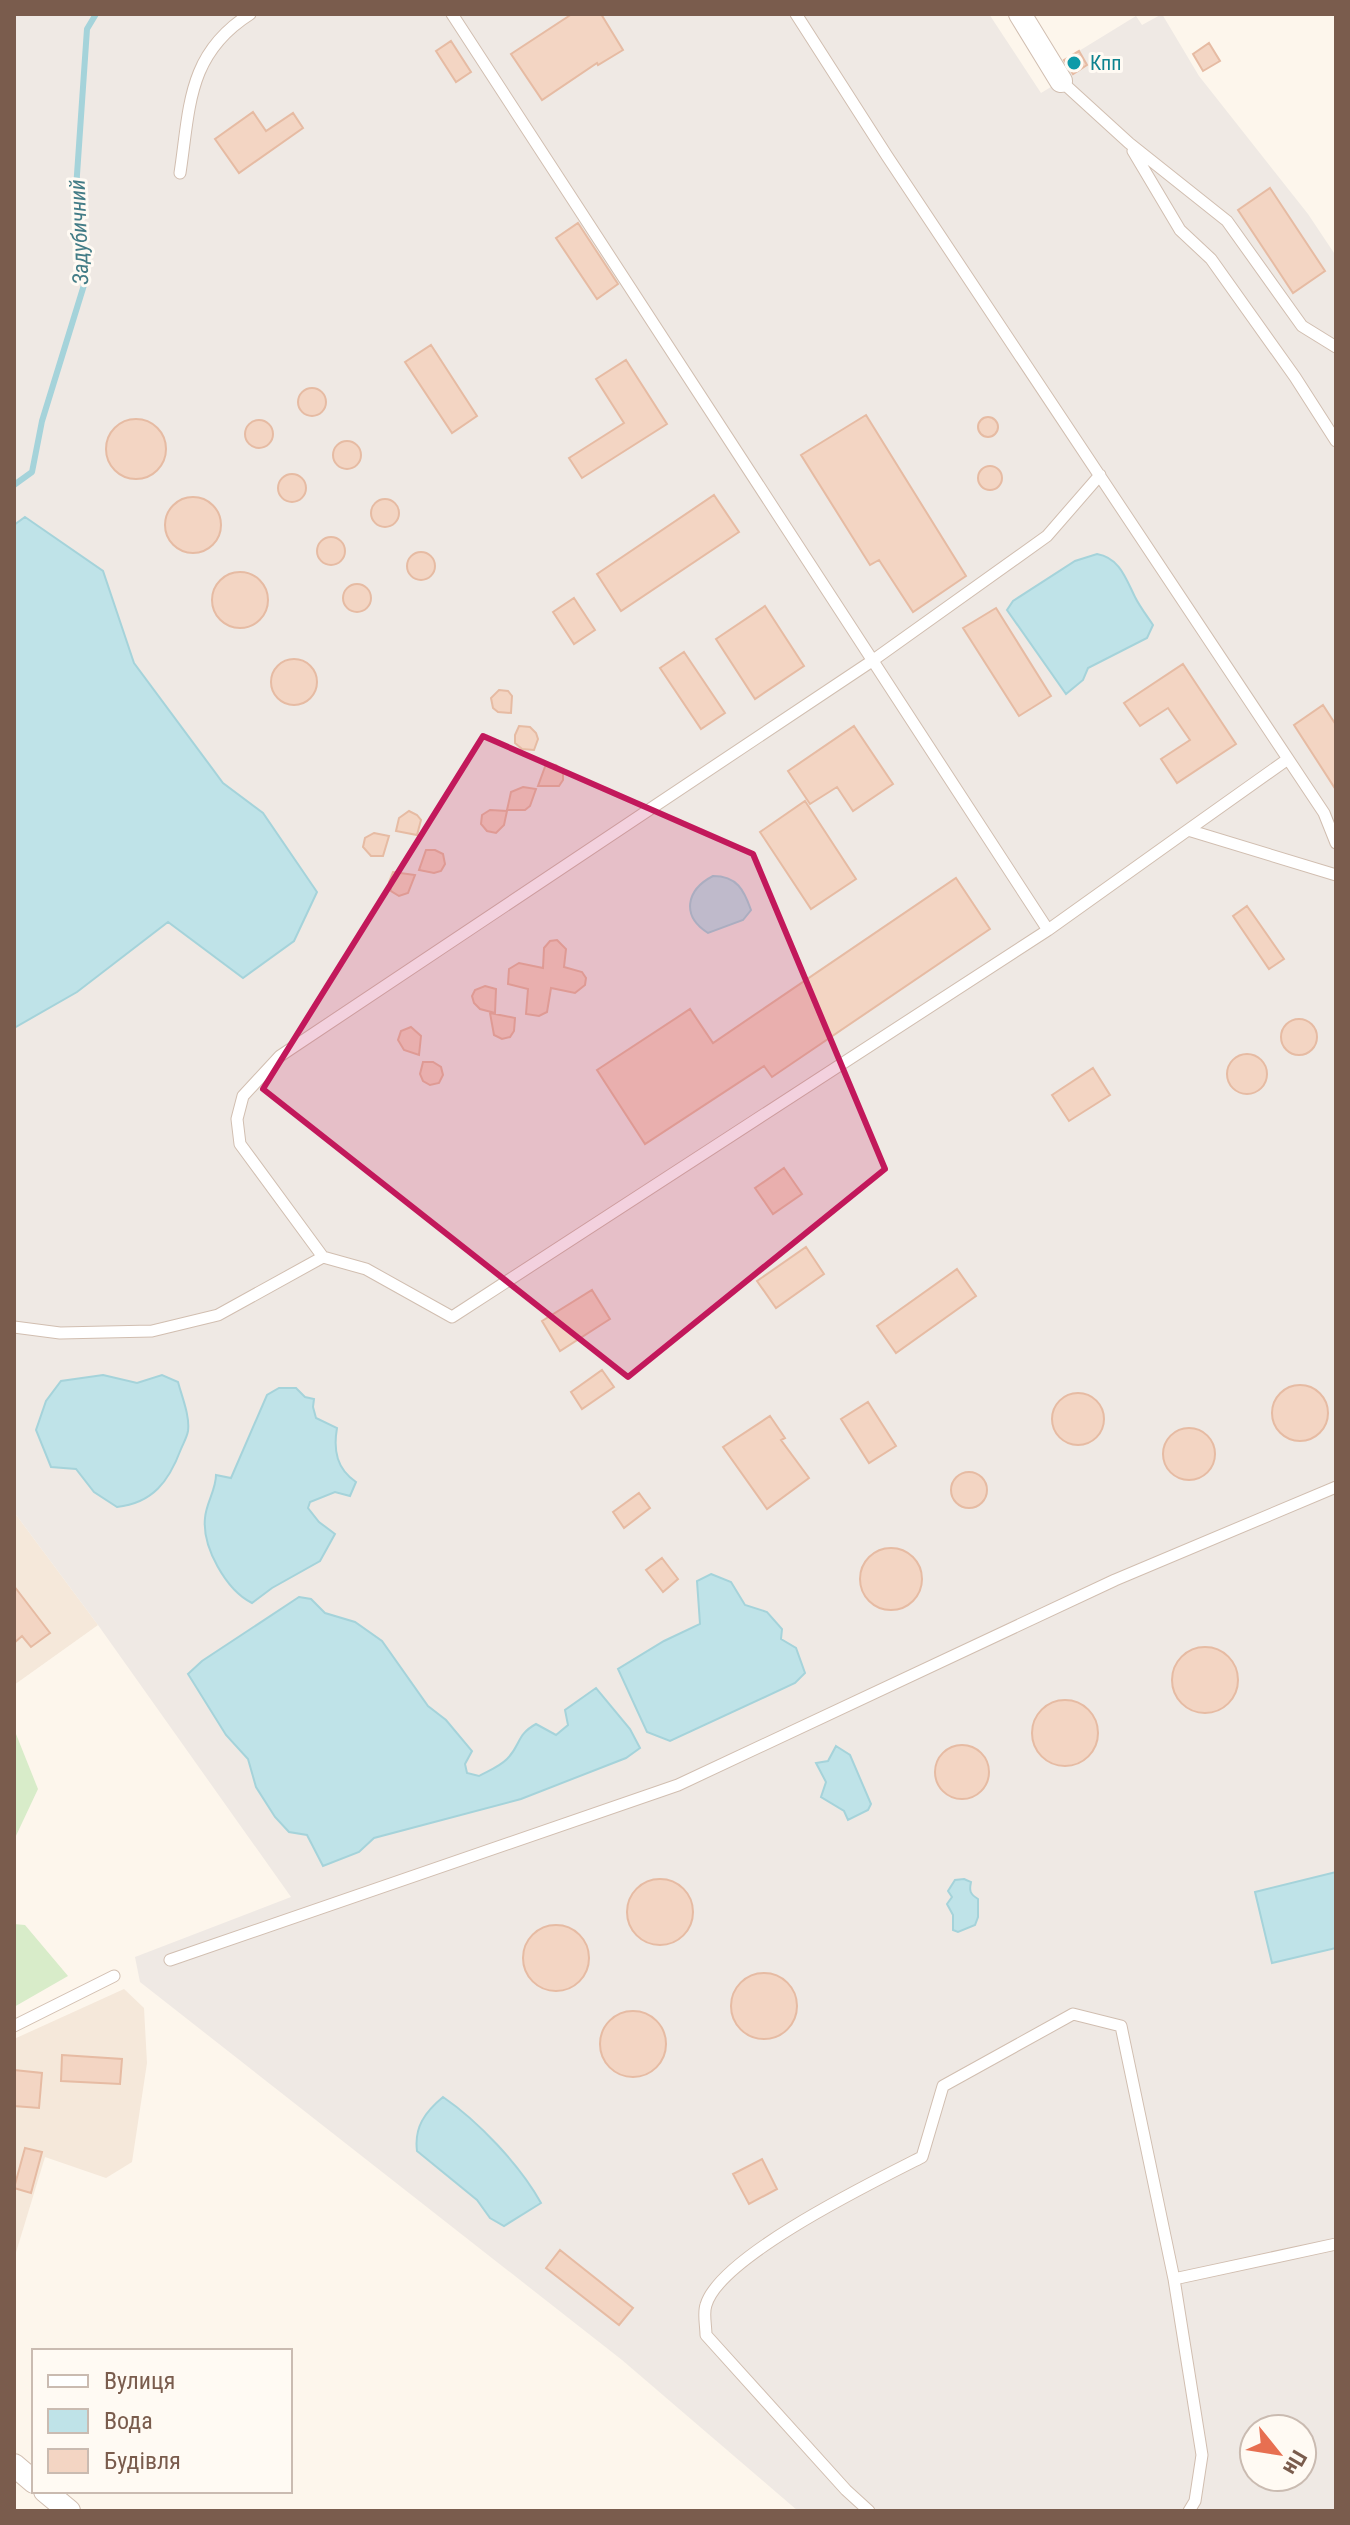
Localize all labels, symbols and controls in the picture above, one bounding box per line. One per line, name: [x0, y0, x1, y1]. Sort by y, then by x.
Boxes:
place label: Кпп: [1090, 51, 1121, 75]
marker: Кпп: [1065, 54, 1083, 72]
water label: Задубичний: [65, 179, 93, 285]
legend: [32, 2349, 292, 2493]
text: Вулиця: [104, 2367, 175, 2395]
text: Вода: [104, 2407, 153, 2435]
north arrow: [1238, 2413, 1318, 2493]
text: Пн: [1278, 2446, 1312, 2480]
text: Будівля: [104, 2447, 181, 2475]

